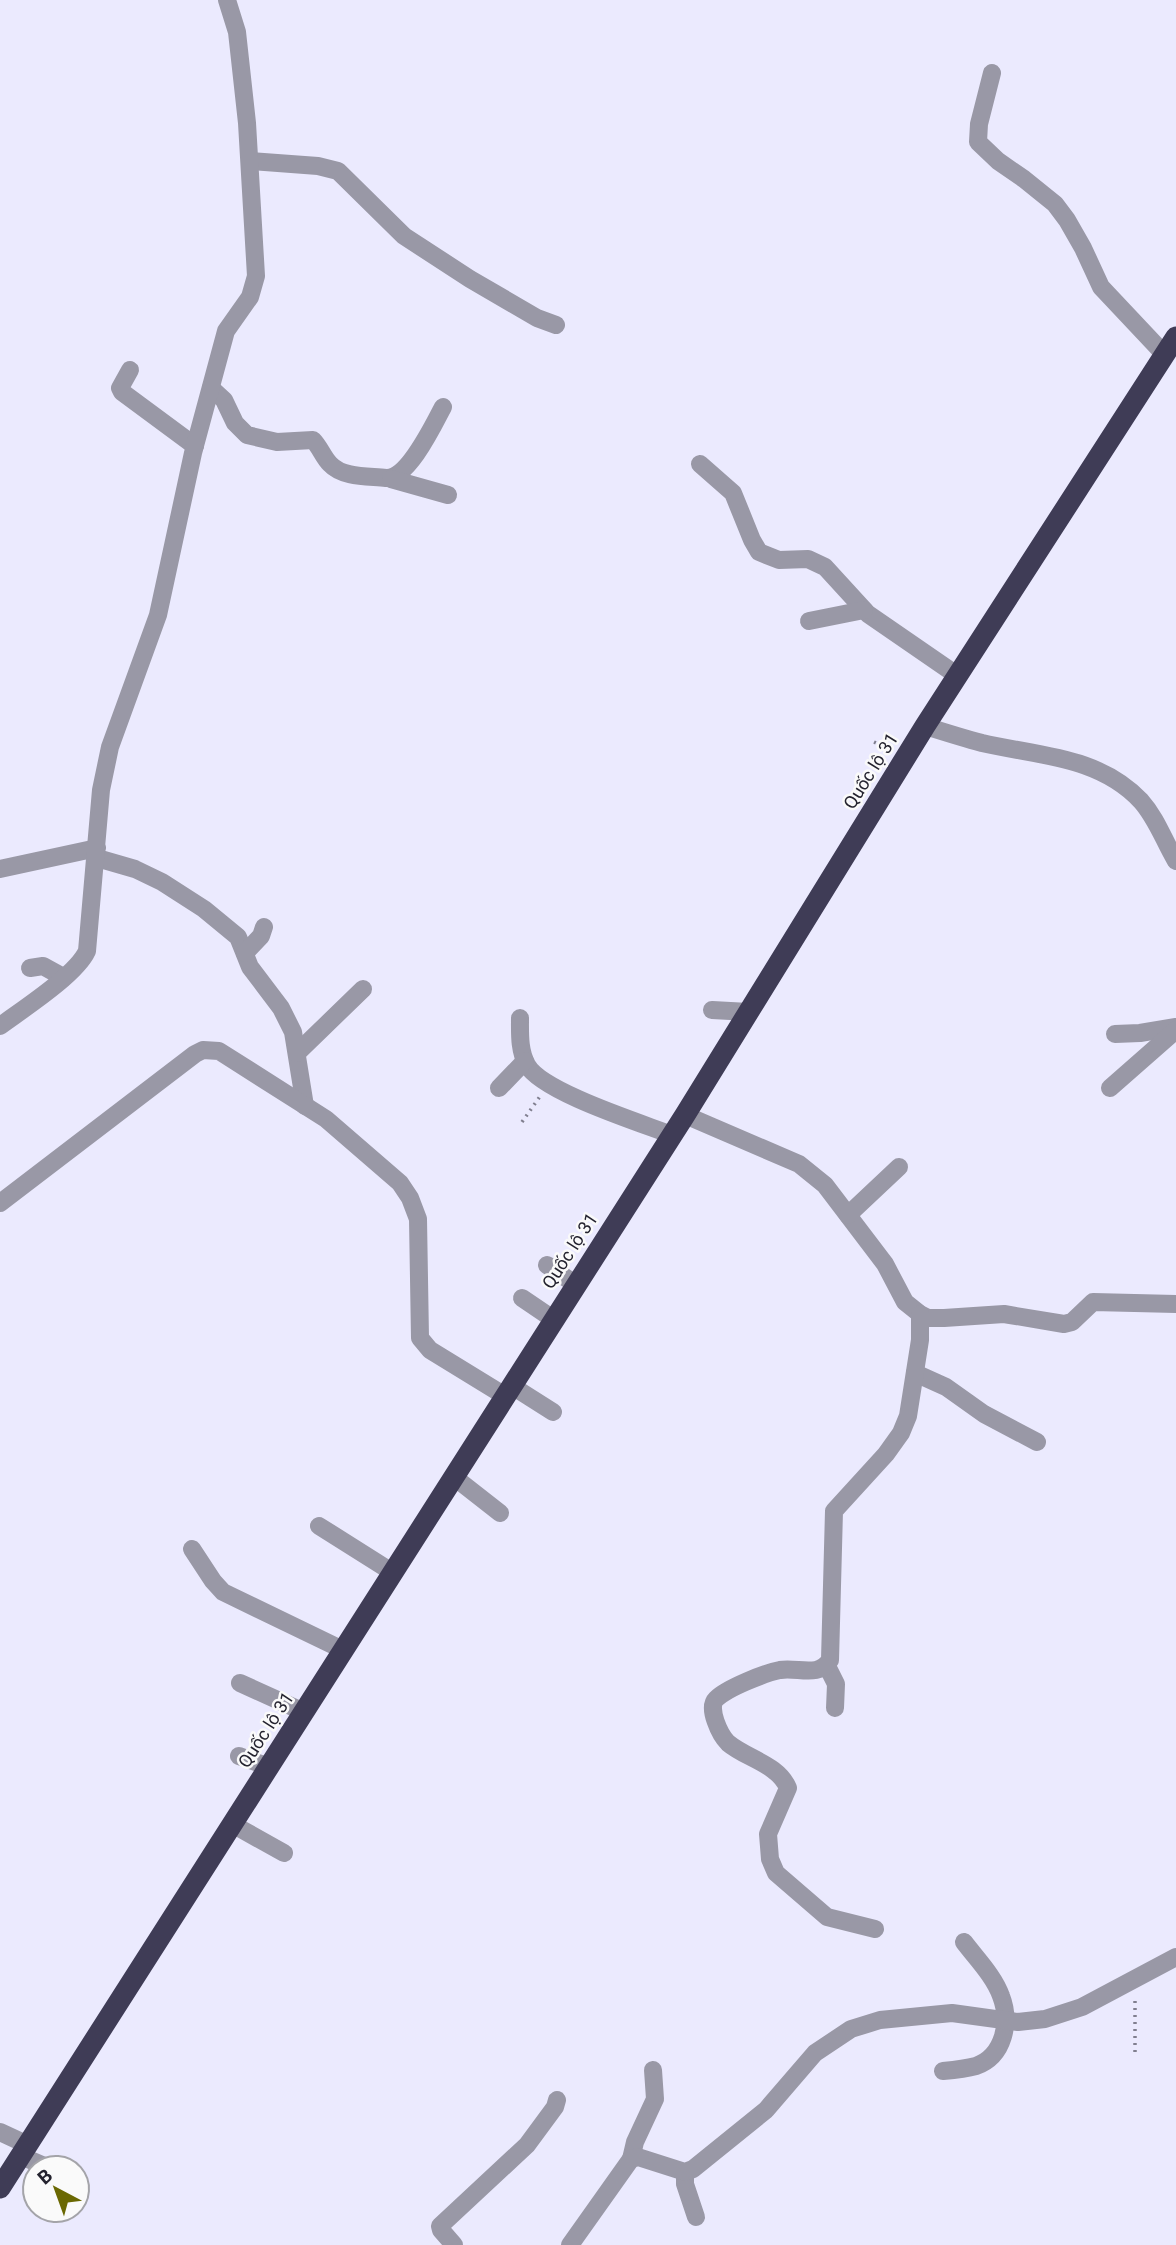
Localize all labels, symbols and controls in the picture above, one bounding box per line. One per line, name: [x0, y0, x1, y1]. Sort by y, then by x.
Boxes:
street label: Quốc lộ 31: [839, 729, 902, 813]
street label: Quốc lộ 31: [537, 1209, 602, 1292]
street label: Quốc lộ 31: [233, 1688, 298, 1771]
north arrow: [21, 2154, 91, 2224]
text: B: [33, 2164, 57, 2189]

